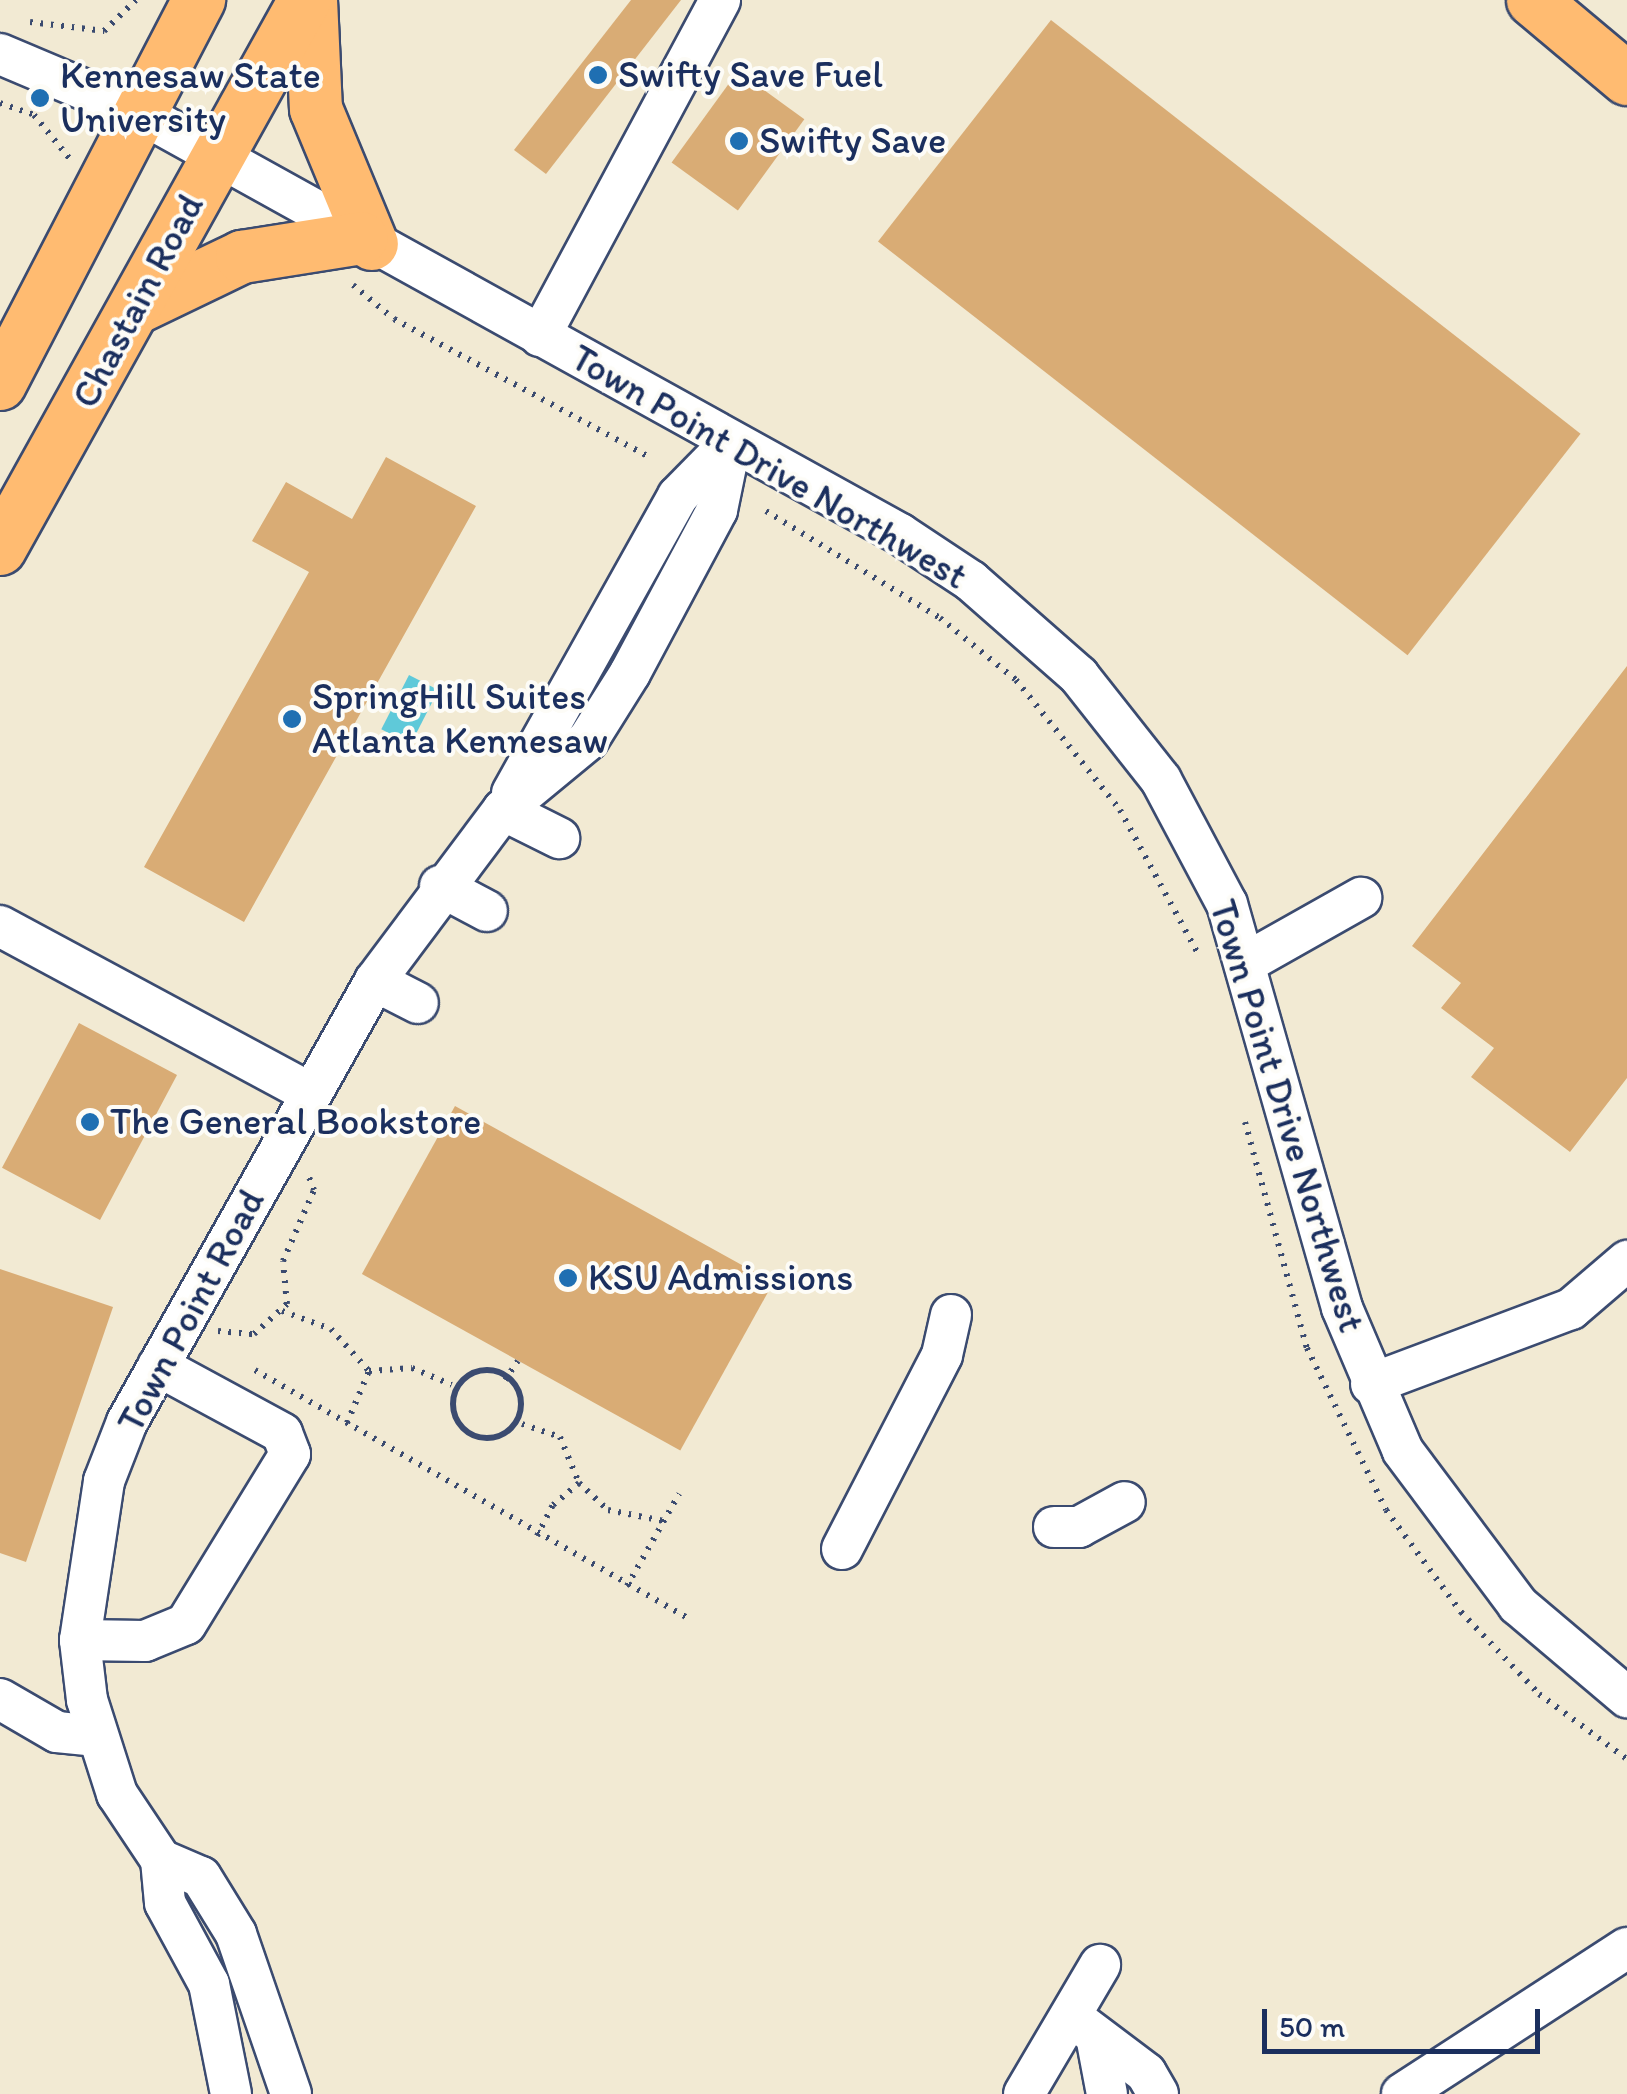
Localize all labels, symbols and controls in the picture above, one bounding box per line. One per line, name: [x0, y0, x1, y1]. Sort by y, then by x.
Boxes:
place label: Swifty Save Fuel: [618, 52, 883, 98]
place label: Kennesaw State University: [60, 53, 321, 142]
marker: Swifty Save Fuel: [587, 64, 609, 86]
marker: Kennesaw State University: [29, 87, 51, 109]
place label: Swifty Save: [759, 118, 947, 164]
marker: Swifty Save: [728, 130, 750, 152]
street label: Chastain Road: [62, 186, 214, 416]
street label: Town Point Drive Northwest: [563, 335, 975, 599]
place label: SpringHill Suites Atlanta Kennesaw: [312, 674, 609, 764]
marker: SpringHill Suites Atlanta Kennesaw: [281, 708, 303, 730]
street label: Town Point Drive Northwest: [1199, 894, 1375, 1338]
place label: The General Bookstore: [110, 1099, 482, 1145]
marker: The General Bookstore: [79, 1111, 101, 1133]
street label: Town Point Road: [108, 1182, 274, 1440]
place label: KSU Admissions: [588, 1255, 853, 1301]
marker: KSU Admissions: [557, 1267, 579, 1289]
scale bar: [1267, 1989, 1544, 2051]
text: 50 m: [1279, 2008, 1345, 2045]

